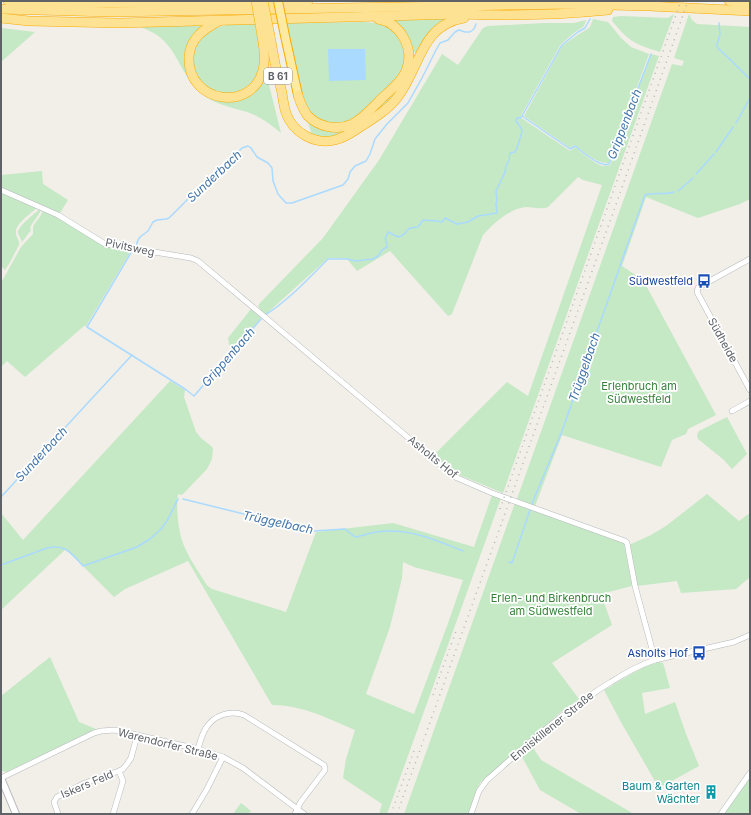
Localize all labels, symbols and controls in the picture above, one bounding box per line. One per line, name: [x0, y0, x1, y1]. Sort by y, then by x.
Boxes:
road number: B 61: [264, 68, 292, 84]
water label: Grippenbach: [604, 87, 644, 161]
water label: Sunderbach: [183, 147, 245, 205]
street label: Pivitsweg: [104, 235, 156, 259]
bus stop icon: Südwestfeld: [696, 273, 712, 289]
place label: Südwestfeld: [629, 274, 693, 288]
street label: Südheide: [705, 315, 741, 365]
water label: Grippenbach: [198, 324, 258, 390]
water label: Trüggelbach: [565, 331, 603, 403]
park label: Erlenbruch am Südwestfeld: [601, 379, 677, 406]
water label: Sunderbach: [12, 423, 70, 485]
street label: Asholts Hof: [405, 433, 461, 481]
water label: Trüggelbach: [241, 507, 315, 537]
park label: Erlen- und Birkenbruch am Südwestfeld: [491, 591, 611, 618]
bus stop icon: Asholts Hof: [691, 645, 707, 661]
place label: Asholts Hof: [627, 646, 688, 660]
street label: Enniskillener Straße: [508, 688, 596, 764]
street label: Warendorfer Straße: [117, 725, 219, 763]
street label: Iskers Feld: [59, 767, 115, 801]
place label: Baum & Garten Wächter: [622, 779, 700, 806]
building icon: Baum & Garten Wächter: [703, 784, 719, 800]

